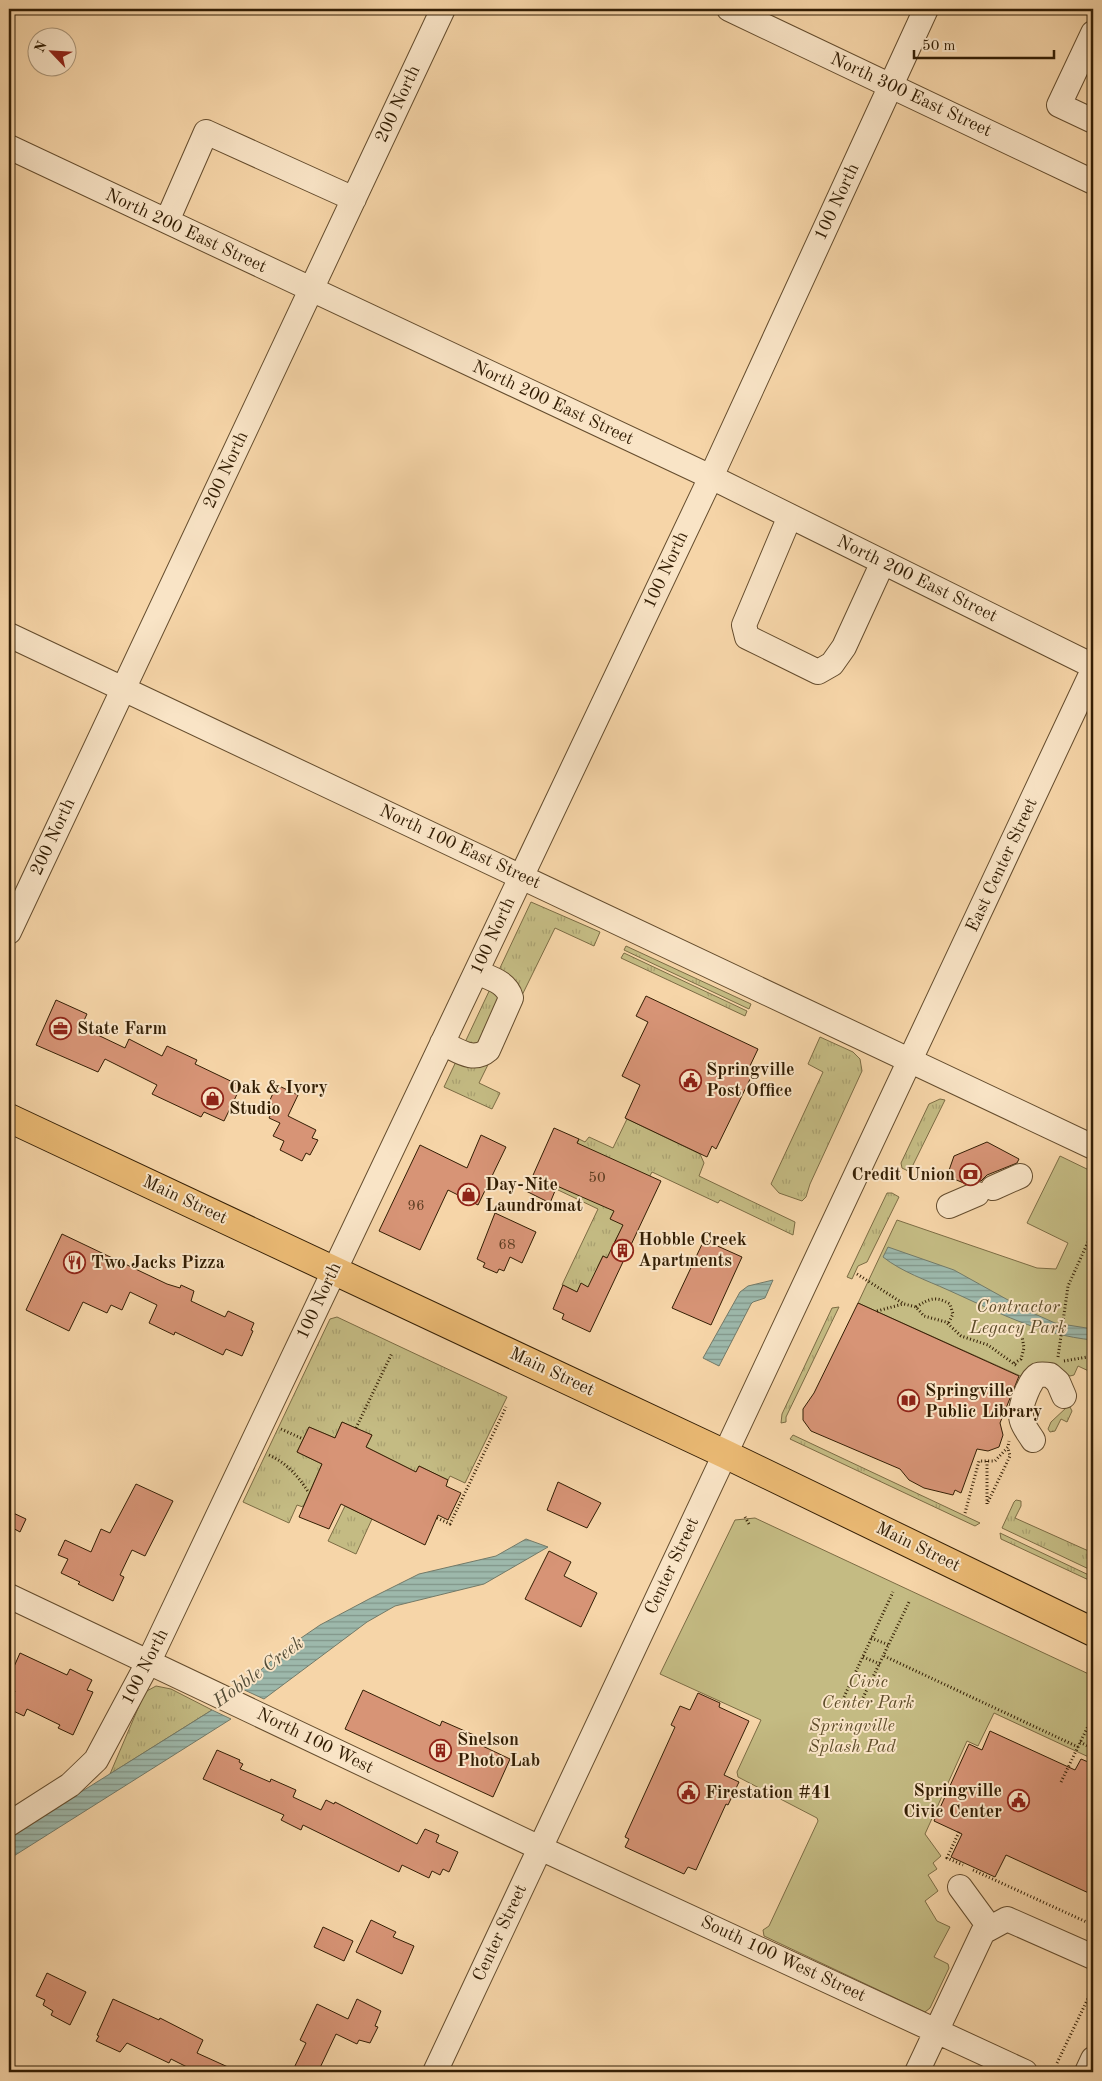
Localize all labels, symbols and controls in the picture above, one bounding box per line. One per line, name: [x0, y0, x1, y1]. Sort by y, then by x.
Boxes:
north arrow: [28, 28, 78, 78]
scale bar: [914, 28, 1054, 60]
text: N: [33, 39, 50, 55]
text: 50 m: [922, 39, 956, 54]
street label: North 300 East Street: [828, 50, 994, 140]
street label: 200 North: [372, 63, 424, 145]
street label: 100 North: [811, 161, 863, 243]
street label: North 200 East Street: [103, 186, 269, 276]
street label: North 200 East Street: [470, 358, 636, 448]
street label: 200 North: [200, 429, 252, 511]
street label: 100 North: [640, 529, 692, 611]
street label: North 200 East Street: [834, 532, 1000, 626]
street label: East Center Street: [963, 795, 1041, 935]
street label: 200 North: [27, 796, 79, 878]
street label: North 100 East Street: [377, 802, 543, 892]
street label: 100 North: [467, 895, 519, 977]
office icon: State Farm: [49, 1017, 73, 1041]
place label: State Farm: [77, 1020, 167, 1038]
place label: Springville Post Office: [706, 1061, 795, 1100]
public building icon: Springville Post Office: [678, 1068, 702, 1092]
place label: Oak & Ivory Studio: [229, 1079, 328, 1118]
shop icon: Oak & Ivory Studio: [201, 1086, 225, 1110]
bank icon: Credit Union: [959, 1163, 983, 1187]
place label: Credit Union: [852, 1166, 955, 1184]
house number: 50: [588, 1171, 606, 1186]
street label: Main Street: [140, 1173, 230, 1227]
place label: Day-Nite Laundromat: [485, 1176, 583, 1215]
shop icon: Day-Nite Laundromat: [457, 1183, 481, 1207]
house number: 96: [407, 1199, 425, 1214]
place label: Hobble Creek Apartments: [638, 1231, 747, 1270]
house number: 68: [498, 1238, 516, 1253]
building icon: Hobble Creek Apartments: [610, 1238, 634, 1262]
restaurant icon: Two Jacks Pizza: [63, 1251, 87, 1275]
place label: Two Jacks Pizza: [91, 1254, 225, 1272]
street label: 100 North: [293, 1260, 345, 1342]
park label: Contractor Legacy Park: [969, 1298, 1067, 1337]
street label: Main Street: [507, 1345, 597, 1399]
place label: Springville Public Library: [925, 1382, 1042, 1421]
library icon: Springville Public Library: [897, 1389, 921, 1413]
street label: Center Street: [642, 1515, 702, 1617]
street label: Main Street: [873, 1519, 963, 1575]
street label: 100 North: [118, 1626, 172, 1708]
water label: Hobble Creek: [209, 1634, 308, 1713]
park label: Civic Center Park: [822, 1673, 915, 1712]
street label: North 100 West: [254, 1705, 376, 1777]
park label: Springville Splash Pad: [808, 1717, 896, 1756]
place label: Snelson Photo Lab: [457, 1731, 540, 1770]
building icon: Snelson Photo Lab: [429, 1738, 453, 1762]
public building icon: Firestation #41: [677, 1781, 701, 1805]
place label: Springville Civic Center: [903, 1782, 1002, 1821]
place label: Firestation #41: [705, 1784, 832, 1802]
public building icon: Springville Civic Center: [1006, 1789, 1030, 1813]
street label: Center Street: [470, 1882, 530, 1984]
street label: South 100 West Street: [698, 1913, 868, 2005]

